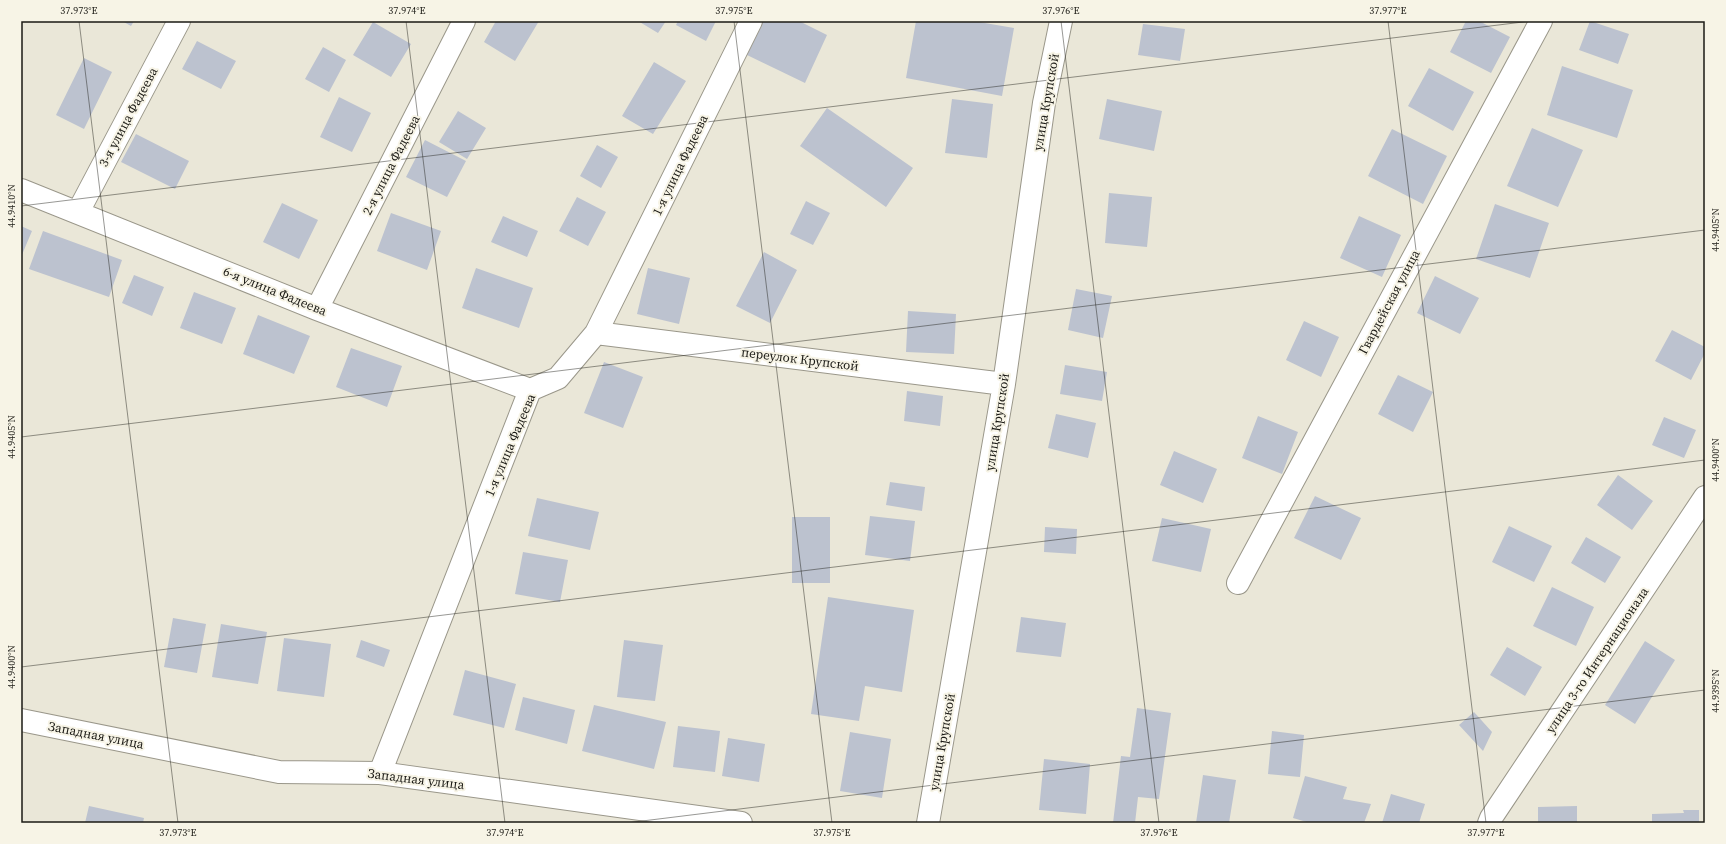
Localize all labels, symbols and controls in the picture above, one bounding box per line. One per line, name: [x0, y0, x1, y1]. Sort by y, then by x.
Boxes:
text: 37.973°E: [60, 4, 98, 17]
text: 37.974°E: [388, 4, 426, 17]
text: 37.975°E: [715, 4, 753, 17]
text: 37.976°E: [1042, 4, 1080, 17]
text: 37.977°E: [1369, 4, 1407, 17]
street label: улица Крупской: [1029, 52, 1063, 152]
street label: 3-я улица Фадеева: [95, 64, 162, 170]
street label: 1-я улица Фадеева: [648, 111, 712, 218]
street label: 2-я улица Фадеева: [358, 112, 424, 218]
text: 44.9410°N: [5, 184, 18, 228]
text: 44.9405°N: [1709, 208, 1722, 252]
street label: Гвардейская улица: [1354, 246, 1424, 357]
street label: 6-я улица Фадеева: [221, 263, 330, 320]
street label: переулок Крупской: [740, 343, 860, 375]
street label: улица Крупской: [981, 372, 1013, 472]
street label: 1-я улица Фадеева: [481, 391, 539, 499]
text: 44.9405°N: [5, 415, 18, 459]
text: 44.9400°N: [1709, 438, 1722, 482]
street label: улица 3-го Интернационала: [1542, 583, 1653, 736]
text: 44.9400°N: [5, 645, 18, 689]
text: 44.9395°N: [1709, 669, 1722, 713]
street label: улица Крупской: [925, 692, 959, 792]
street label: Западная улица: [47, 717, 146, 753]
street label: Западная улица: [367, 765, 466, 793]
text: 37.973°E: [159, 826, 197, 839]
text: 37.974°E: [486, 826, 524, 839]
text: 37.975°E: [813, 826, 851, 839]
text: 37.976°E: [1140, 826, 1178, 839]
text: 37.977°E: [1467, 826, 1505, 839]

